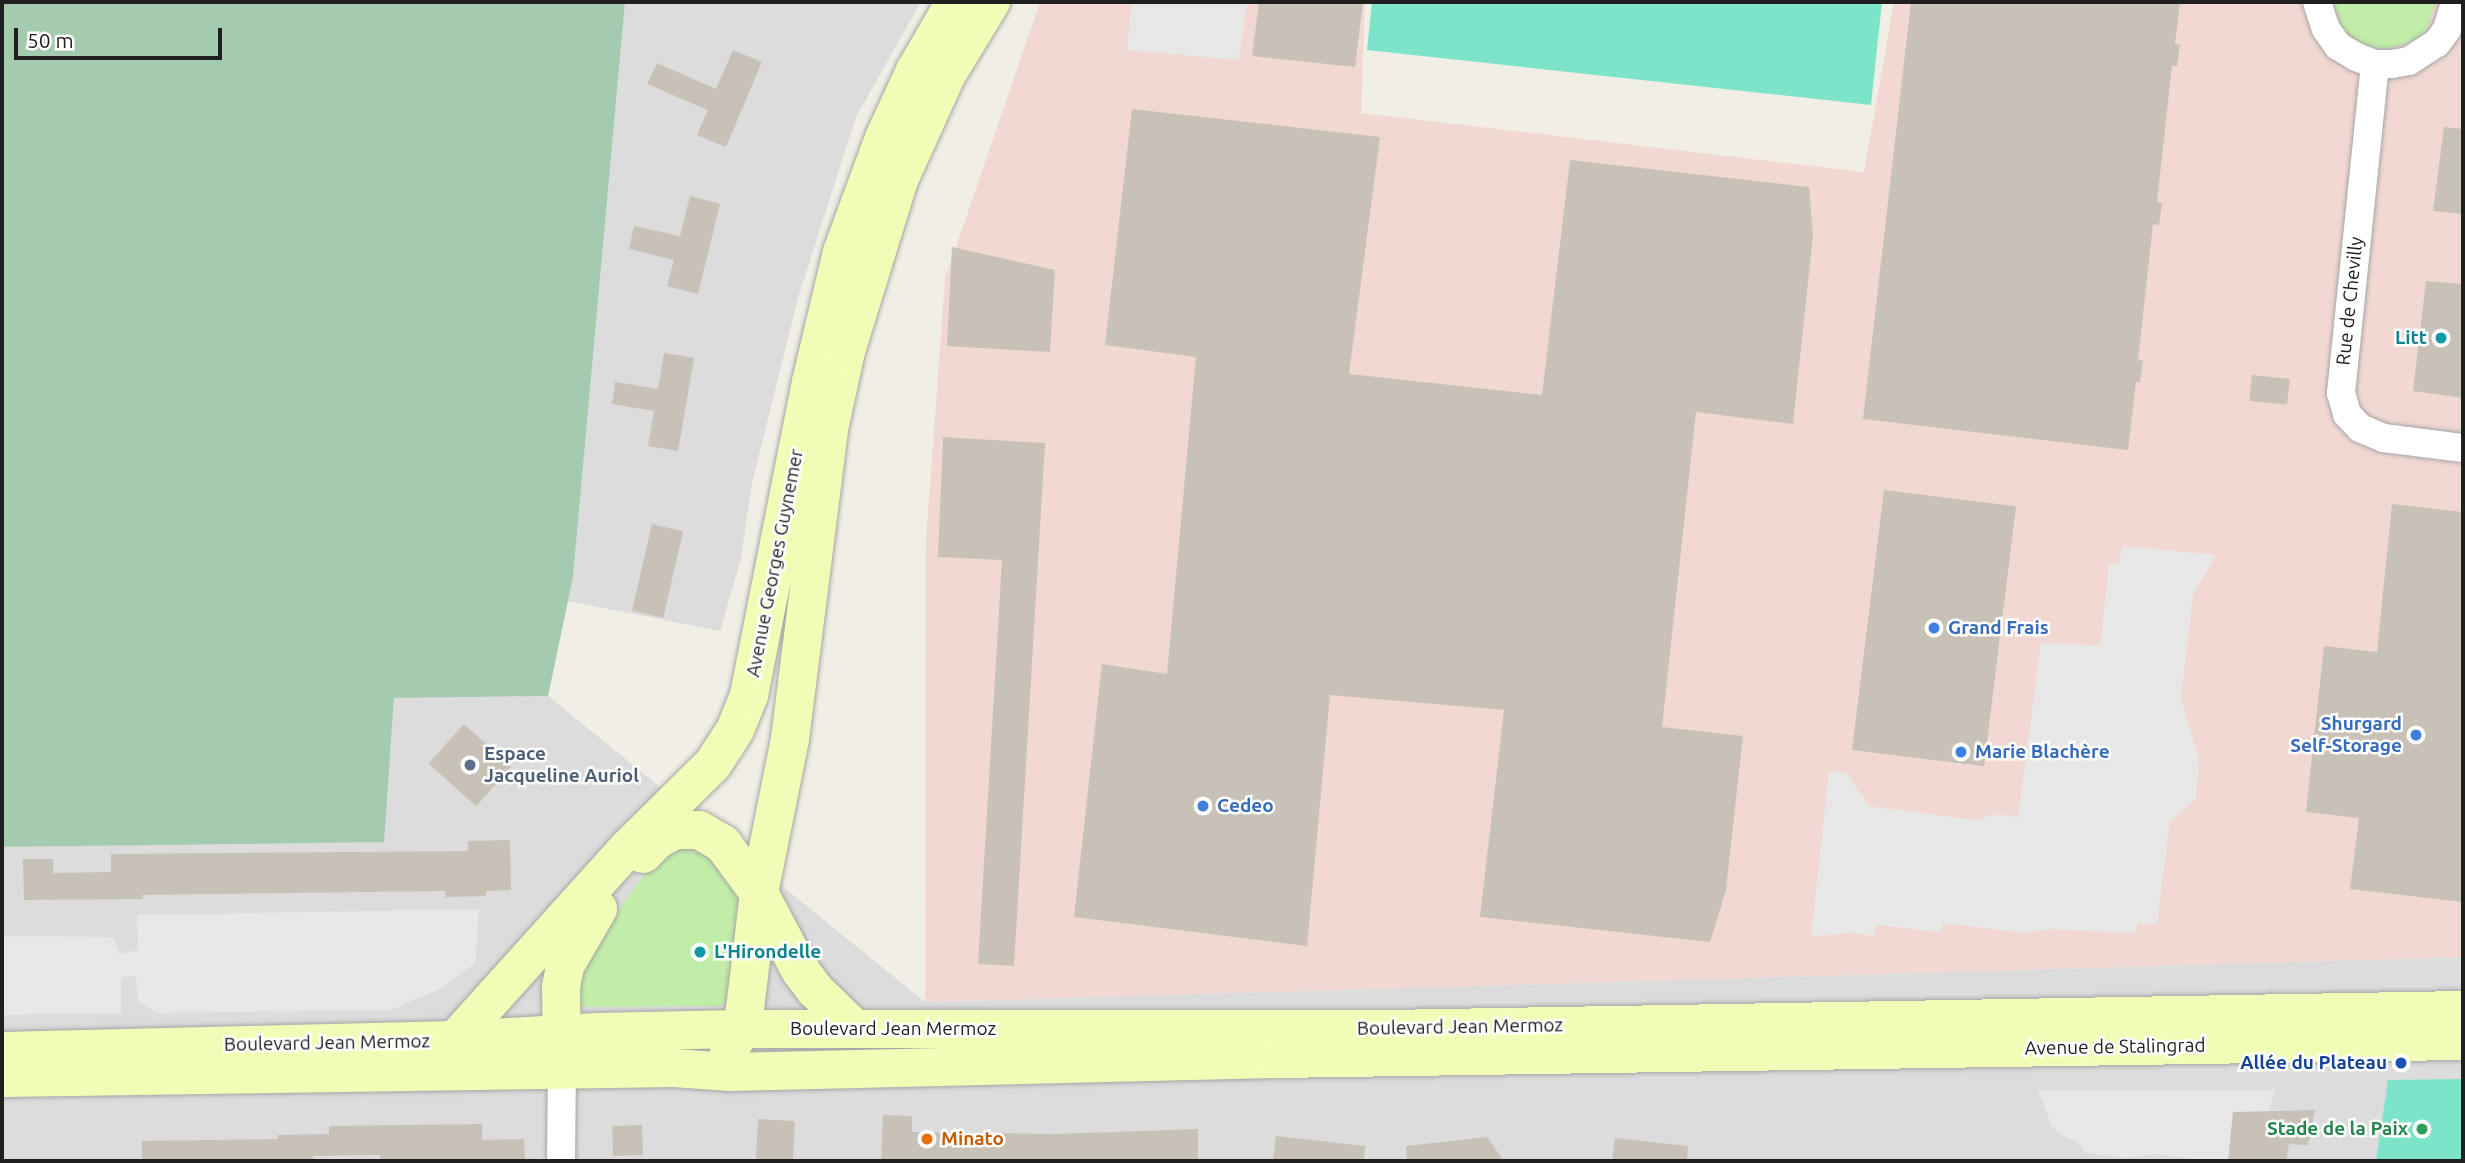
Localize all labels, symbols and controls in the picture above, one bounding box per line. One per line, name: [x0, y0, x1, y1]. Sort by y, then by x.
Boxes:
scale bar: [18, 14, 226, 58]
text: 50 m: [27, 28, 74, 52]
street label: Rue de Chevilly: [2332, 235, 2368, 367]
place label: Litt: [2395, 327, 2427, 349]
marker: Litt: [2433, 330, 2449, 346]
street label: Avenue Georges Guynemer: [742, 447, 808, 679]
place label: Grand Frais: [1948, 617, 2049, 639]
marker: Grand Frais: [1926, 620, 1942, 636]
place label: Shurgard Self-Storage: [2290, 713, 2402, 757]
marker: Shurgard Self-Storage: [2408, 727, 2424, 743]
place label: Marie Blachère: [1975, 741, 2110, 763]
place label: Espace Jacqueline Auriol: [484, 743, 639, 787]
marker: Marie Blachère: [1953, 744, 1969, 760]
marker: Espace Jacqueline Auriol: [462, 757, 478, 773]
place label: Cedeo: [1217, 795, 1274, 817]
marker: Cedeo: [1195, 798, 1211, 814]
place label: L'Hirondelle: [714, 941, 821, 963]
marker: L'Hirondelle: [692, 944, 708, 960]
street label: Boulevard Jean Mermoz: [1357, 1014, 1563, 1040]
street label: Boulevard Jean Mermoz: [790, 1018, 996, 1040]
street label: Boulevard Jean Mermoz: [224, 1030, 430, 1056]
street label: Avenue de Stalingrad: [2024, 1034, 2206, 1060]
place label: Allée du Plateau: [2240, 1052, 2387, 1074]
marker: Allée du Plateau: [2393, 1055, 2409, 1071]
place label: Stade de la Paix: [2267, 1118, 2408, 1140]
marker: Stade de la Paix: [2414, 1121, 2430, 1137]
place label: Minato: [941, 1128, 1004, 1150]
marker: Minato: [919, 1131, 935, 1147]

